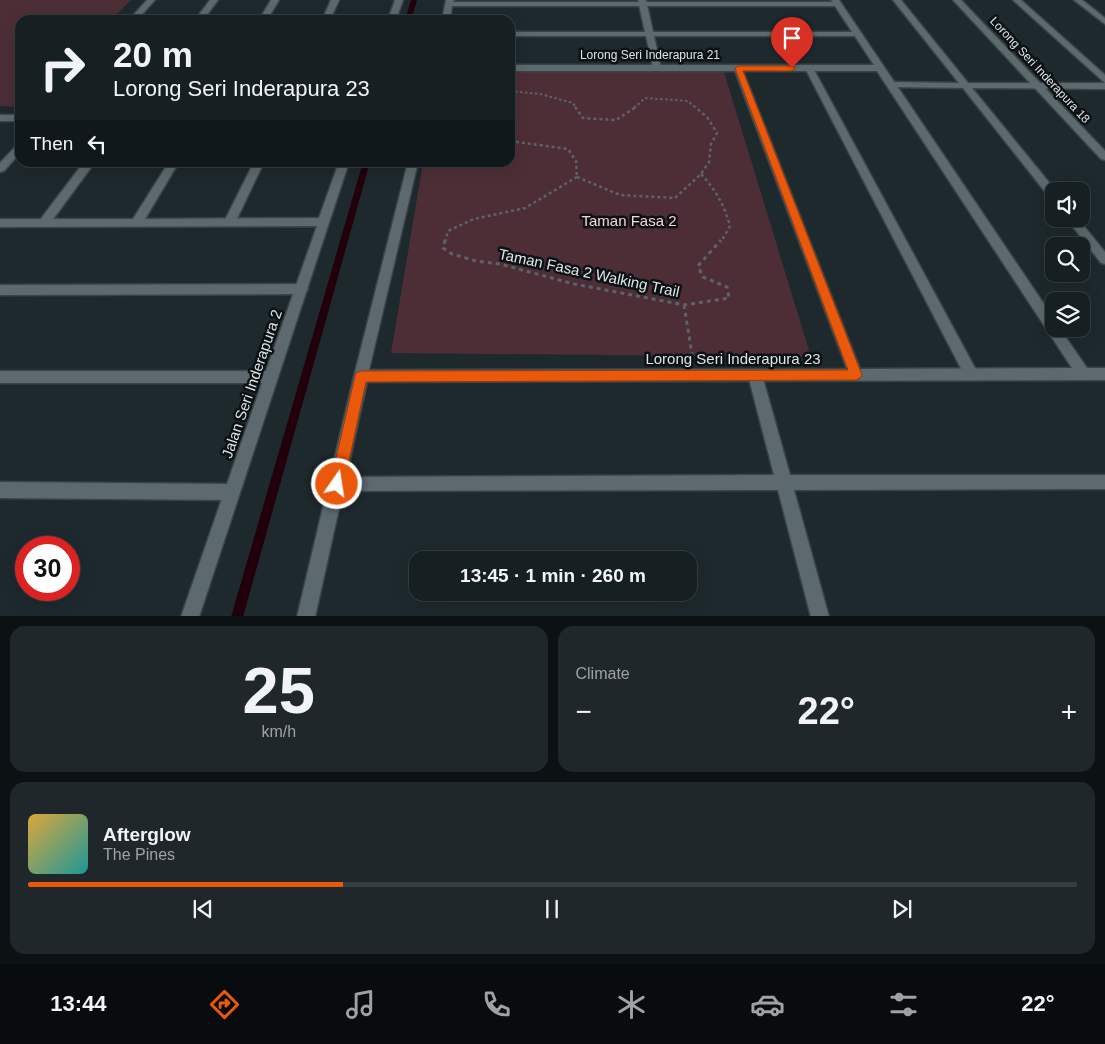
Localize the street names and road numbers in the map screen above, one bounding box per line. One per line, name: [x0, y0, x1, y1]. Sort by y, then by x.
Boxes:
street label: Lorong Seri Inderapura 18: [987, 14, 1093, 126]
street label: Lorong Seri Inderapura 21: [580, 48, 720, 62]
street label: Taman Fasa 2 Walking Trail: [497, 245, 681, 300]
street label: Jalan Seri Inderapura 2: [218, 307, 285, 460]
street label: Lorong Seri Inderapura 23: [645, 350, 821, 367]

